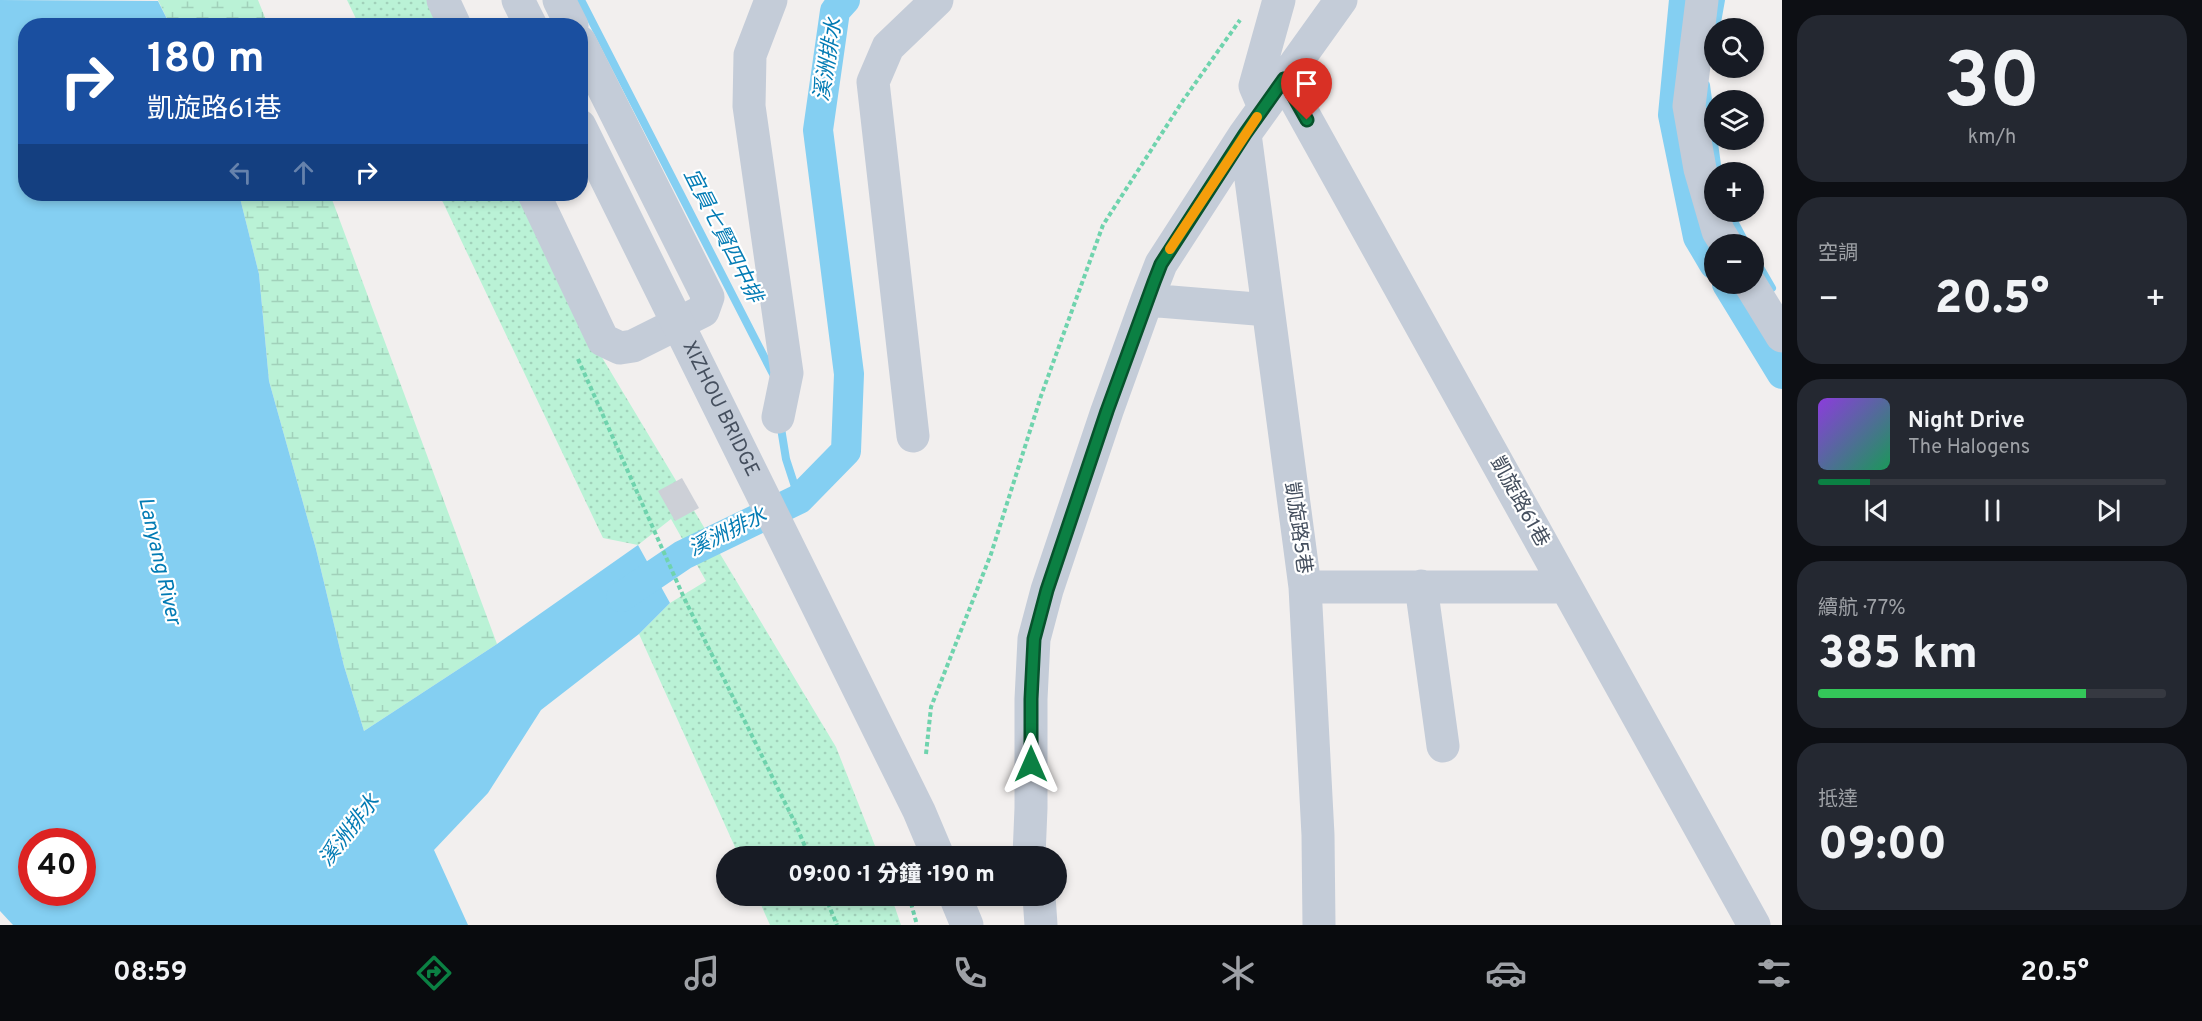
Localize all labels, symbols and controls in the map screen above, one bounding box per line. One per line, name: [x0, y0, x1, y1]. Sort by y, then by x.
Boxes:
water label: 溪洲排水: [809, 15, 849, 104]
map controls: [1704, 18, 1764, 294]
button: search: [1704, 18, 1764, 78]
text: 180 m: [147, 34, 264, 87]
text: 30: [1944, 36, 2040, 135]
icon: right: [48, 42, 126, 120]
pin: [1281, 58, 1332, 120]
icon: arrive: [1290, 67, 1323, 100]
button: layers: [1704, 90, 1764, 150]
text: 凱旋路61巷: [147, 93, 281, 127]
text: km/h: [1968, 125, 2016, 151]
icon: left: [224, 156, 257, 189]
icon: ahead: [287, 156, 320, 189]
icon: right: [350, 156, 383, 189]
button: +: [1704, 162, 1764, 222]
water label: 宜員七賢四中排: [677, 164, 769, 310]
button: −: [1704, 234, 1764, 294]
text: 空調: [1818, 241, 1858, 267]
text: 20.5°: [1935, 272, 2049, 329]
text: −: [1818, 280, 1839, 322]
text: +: [2145, 280, 2166, 322]
street label: XIZHOU BRIDGE: [676, 337, 765, 481]
text: Night Drive: [1908, 408, 2025, 435]
text: The Halogens: [1908, 435, 2030, 461]
street label: 凱旋路61巷: [1484, 452, 1554, 552]
street label: 凱旋路5巷: [1278, 480, 1316, 576]
icon: previous: [1860, 494, 1893, 527]
icon: pause: [1976, 494, 2009, 527]
icon: next: [2092, 494, 2125, 527]
water label: Lanyang River: [131, 495, 187, 629]
water label: 溪洲排水: [684, 502, 773, 564]
text: 續航 · 77%: [1818, 596, 1906, 622]
text: 385 km: [1818, 627, 1978, 684]
position arrow: [999, 732, 1063, 796]
text: 抵達: [1818, 787, 1858, 813]
water label: 溪洲排水: [314, 789, 387, 872]
text: 09:00: [1818, 818, 1947, 875]
speed limit sign: 40: [18, 828, 96, 906]
text: 09:00 · 1 分鐘 · 190 m: [788, 862, 995, 889]
icon: directions: [413, 952, 455, 994]
icon: music: [681, 952, 723, 994]
icon: phone: [949, 952, 991, 994]
icon: climate: [1217, 952, 1259, 994]
icon: car: [1485, 952, 1527, 994]
icon: filters: [1753, 952, 1795, 994]
text: 08:59: [113, 956, 187, 990]
text: 20.5°: [2020, 956, 2089, 990]

